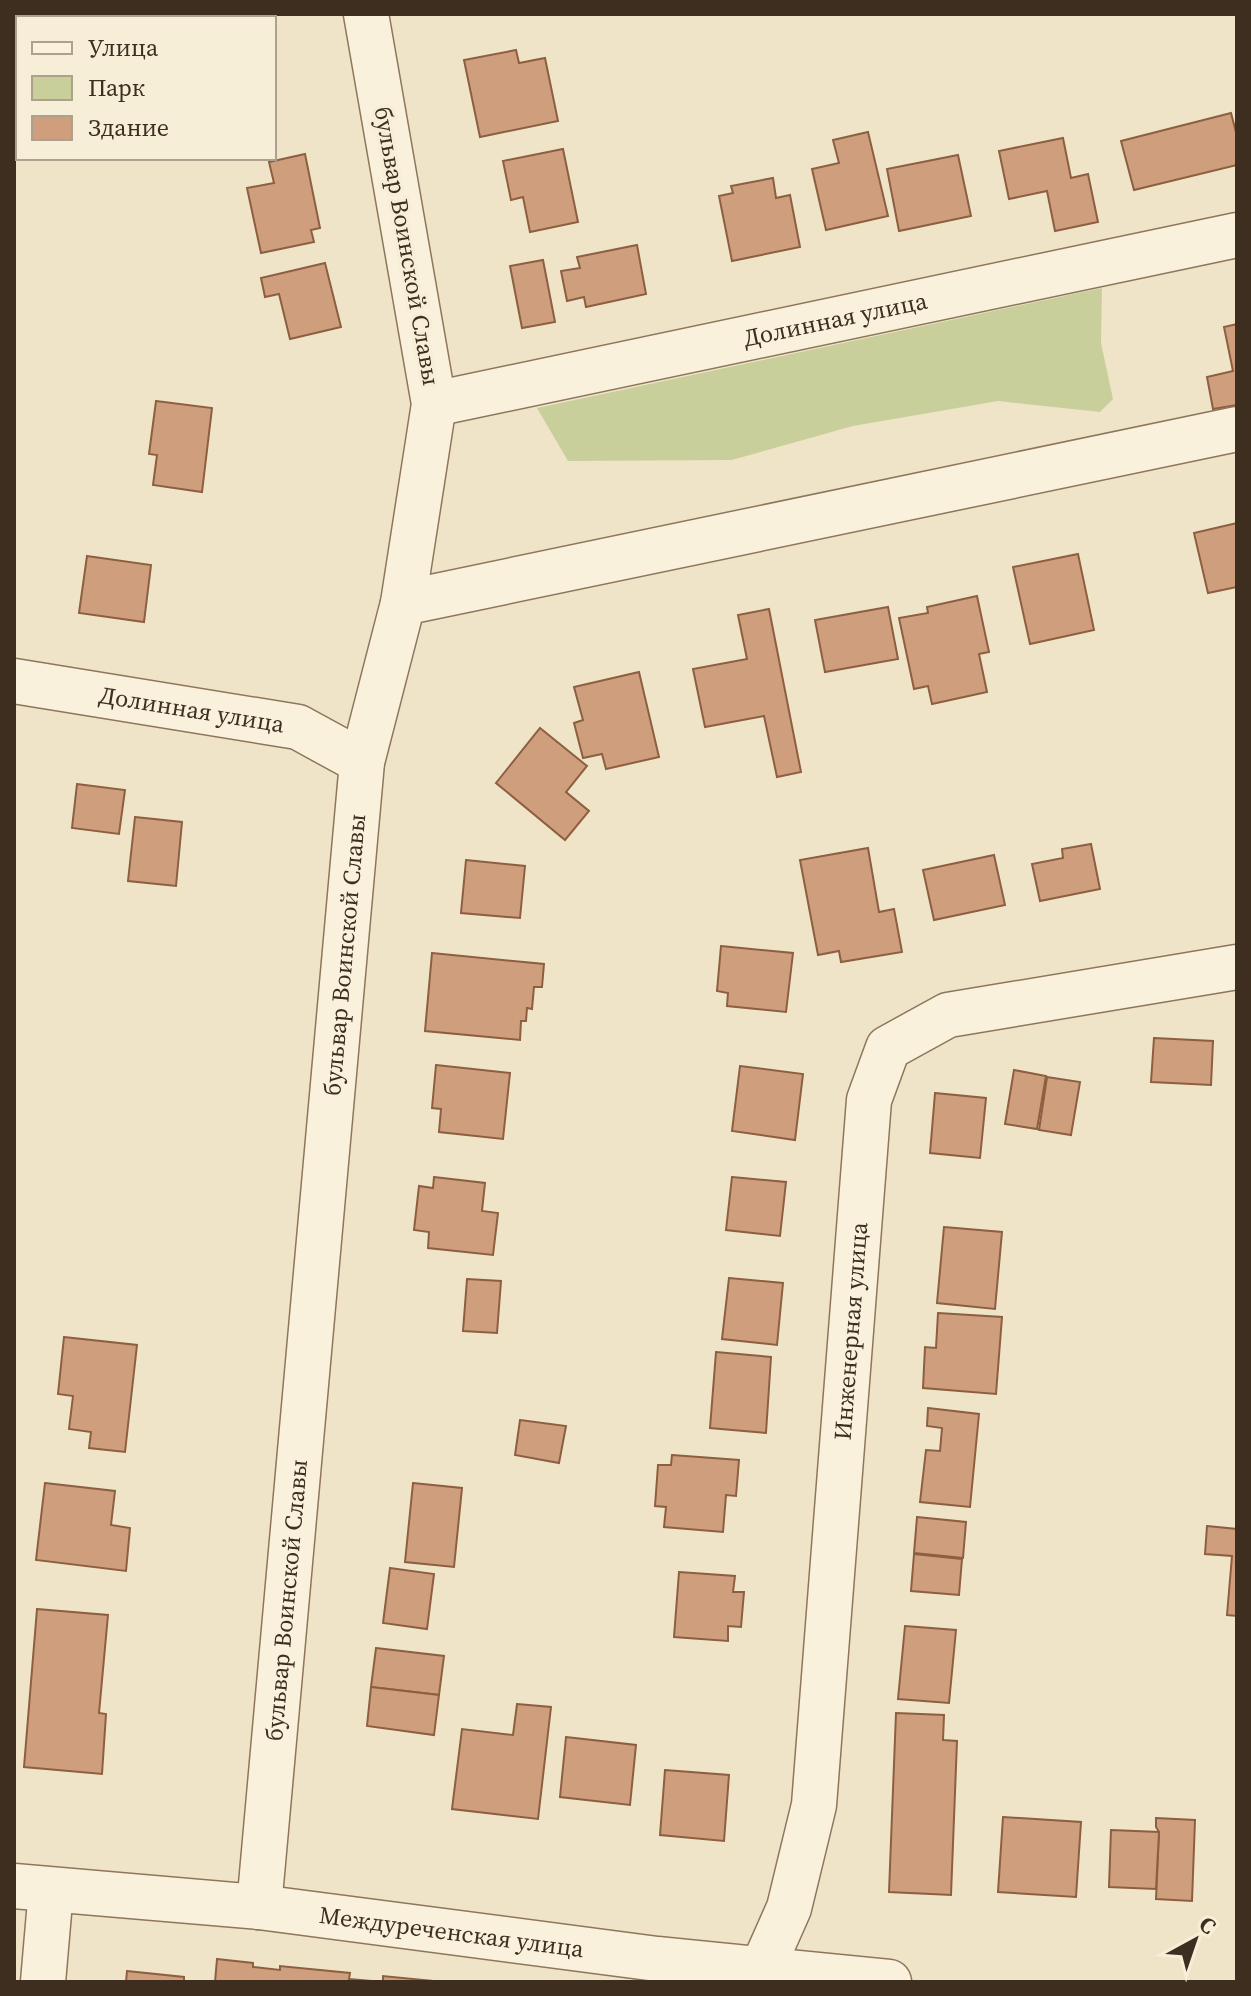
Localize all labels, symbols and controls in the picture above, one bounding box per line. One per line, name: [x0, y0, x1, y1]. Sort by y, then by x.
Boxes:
legend: [16, 16, 276, 160]
text: Улица: [88, 31, 159, 64]
text: Парк: [88, 71, 145, 104]
street label: бульвар Воинской Славы: [367, 104, 448, 388]
text: Здание: [88, 111, 169, 144]
street label: Долинная улица: [740, 284, 931, 354]
street label: Долинная улица: [97, 678, 287, 741]
street label: бульвар Воинской Славы: [315, 812, 373, 1097]
street label: Инженерная улица: [826, 1220, 875, 1441]
street label: бульвар Воинской Славы: [257, 1458, 315, 1743]
street label: Междуреченская улица: [317, 1898, 587, 1965]
north arrow: [1155, 1900, 1235, 1980]
text: С: [1193, 1909, 1223, 1941]

